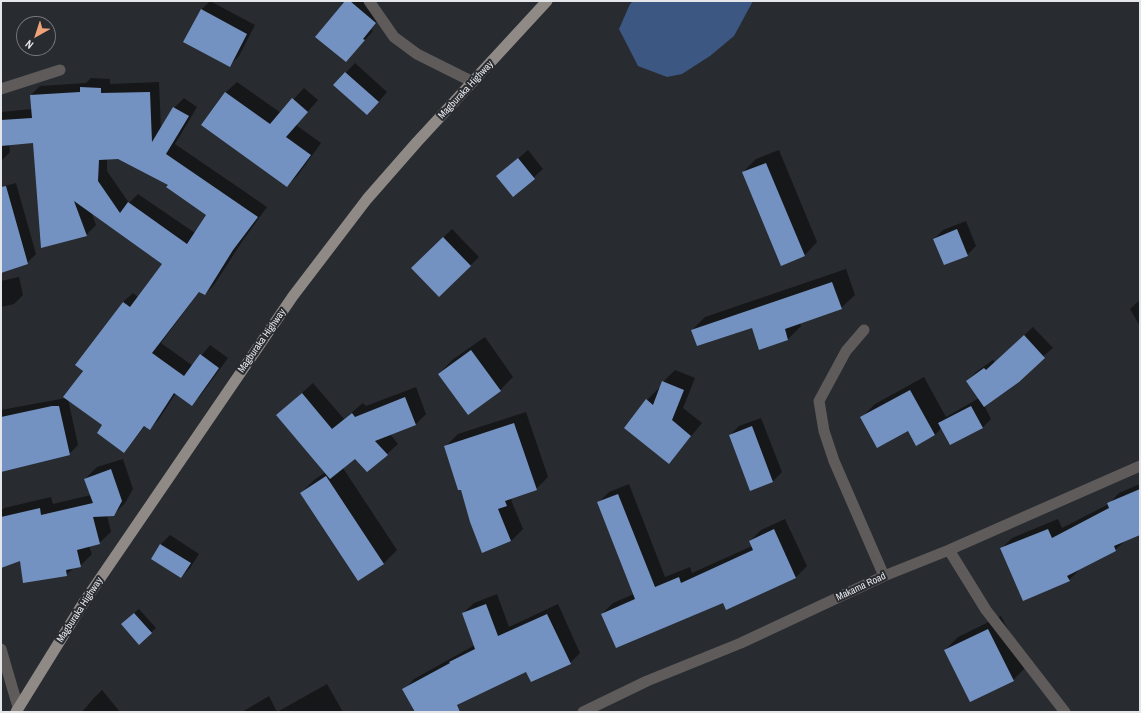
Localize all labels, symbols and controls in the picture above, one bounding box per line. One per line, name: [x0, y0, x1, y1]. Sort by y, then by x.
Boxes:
north arrow: [16, 16, 56, 56]
text: N: [22, 37, 36, 52]
street label: Magburaka Highway: [436, 58, 496, 122]
street label: Magburaka Highway: [236, 307, 288, 375]
street label: Makama Road: [834, 570, 888, 604]
street label: Magburaka Highway: [54, 575, 106, 645]

